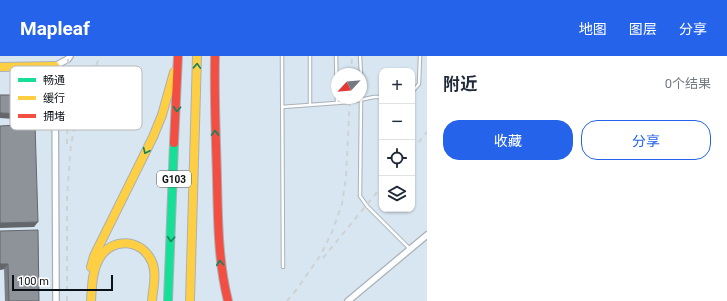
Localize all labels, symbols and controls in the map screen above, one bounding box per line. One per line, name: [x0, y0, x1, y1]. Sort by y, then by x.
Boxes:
text: Mapleaf: [20, 17, 90, 40]
text: 地图: [579, 21, 607, 37]
text: 图层: [629, 21, 657, 37]
text: 分享: [679, 21, 707, 37]
one-way arrow: [193, 63, 201, 69]
legend: [10, 66, 142, 130]
north arrow: [331, 68, 367, 104]
map controls: [379, 68, 415, 212]
button: +: [379, 68, 415, 104]
text: 畅通: [43, 74, 65, 87]
text: 附近: [443, 74, 477, 94]
text: 0个结果: [665, 76, 711, 91]
text: 缓行: [43, 92, 65, 105]
button: −: [379, 104, 415, 140]
one-way arrow: [172, 106, 181, 112]
text: 拥堵: [43, 110, 65, 123]
button: 收藏: [443, 120, 573, 160]
button: 分享: [581, 120, 711, 160]
one-way arrow: [211, 130, 220, 136]
button: locate: [379, 140, 415, 176]
one-way arrow: [143, 147, 151, 154]
road number: G103: [157, 171, 191, 187]
button: layers: [379, 176, 415, 212]
one-way arrow: [166, 236, 175, 242]
one-way arrow: [216, 260, 225, 266]
scale bar: [12, 273, 113, 292]
text: 100 m: [18, 275, 49, 288]

